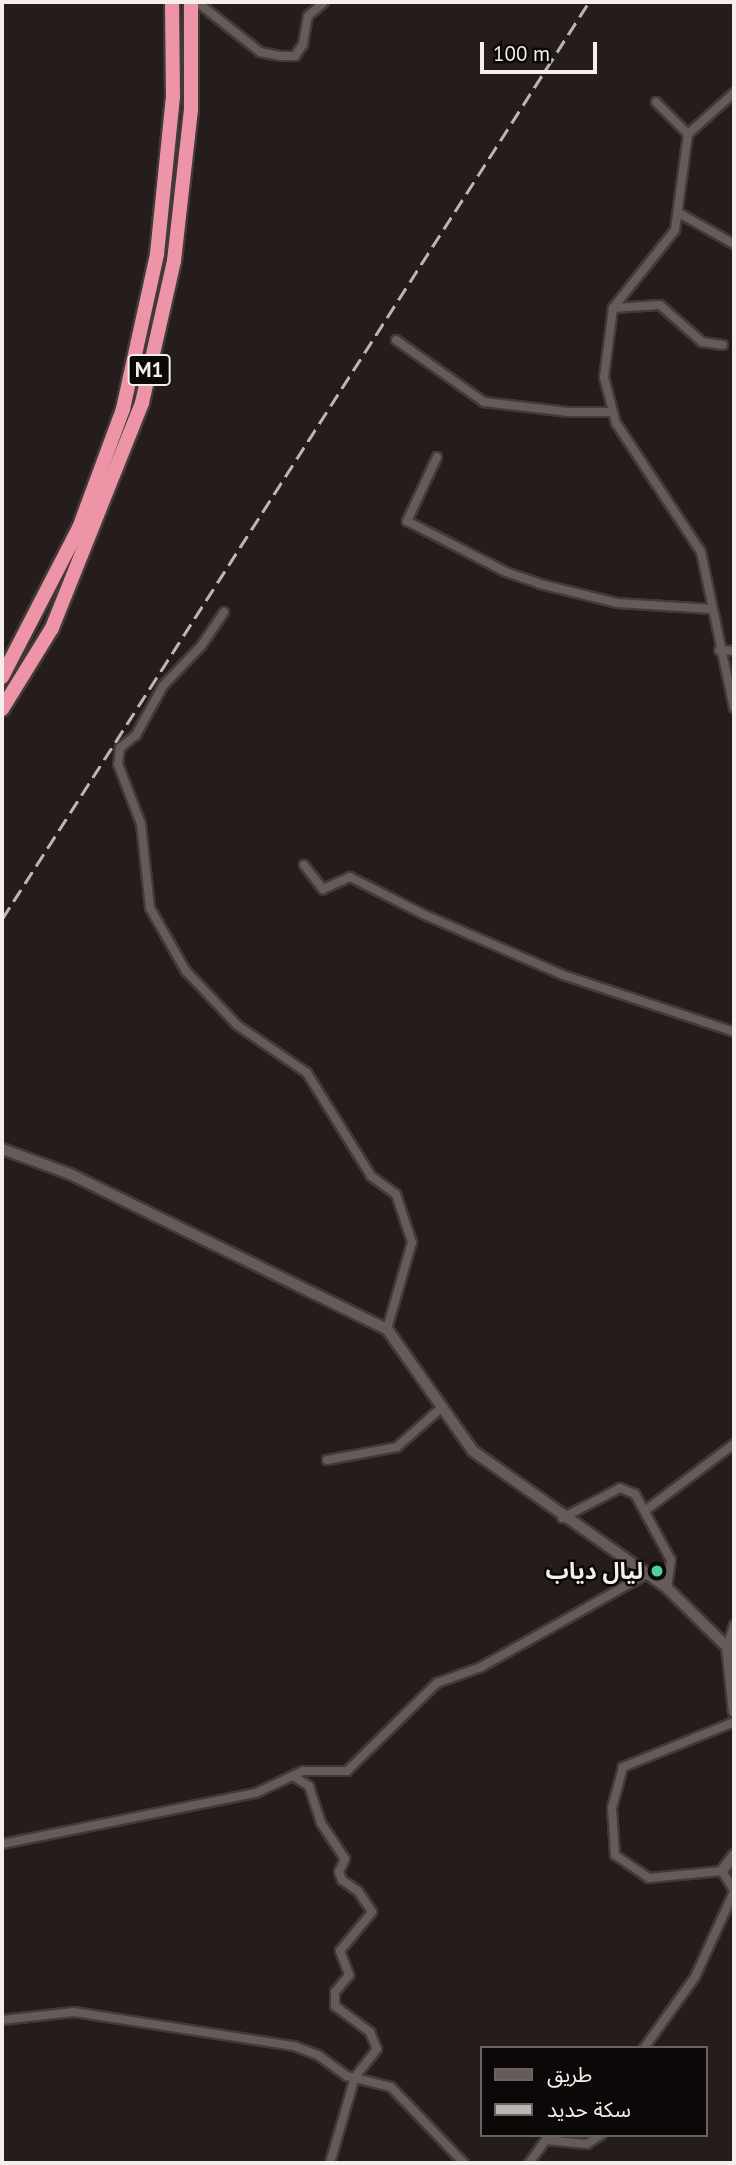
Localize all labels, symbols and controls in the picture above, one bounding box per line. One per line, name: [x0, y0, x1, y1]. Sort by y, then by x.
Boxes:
scale bar: [484, 28, 601, 72]
text: 100 m: [493, 40, 550, 67]
road number: M1: [126, 352, 172, 388]
place label: ليال دياب: [546, 1557, 643, 1585]
marker: ليال دياب: [649, 1563, 665, 1579]
legend: [480, 2046, 708, 2137]
text: طريق: [547, 2061, 592, 2088]
text: سكة حديد: [547, 2096, 631, 2123]

